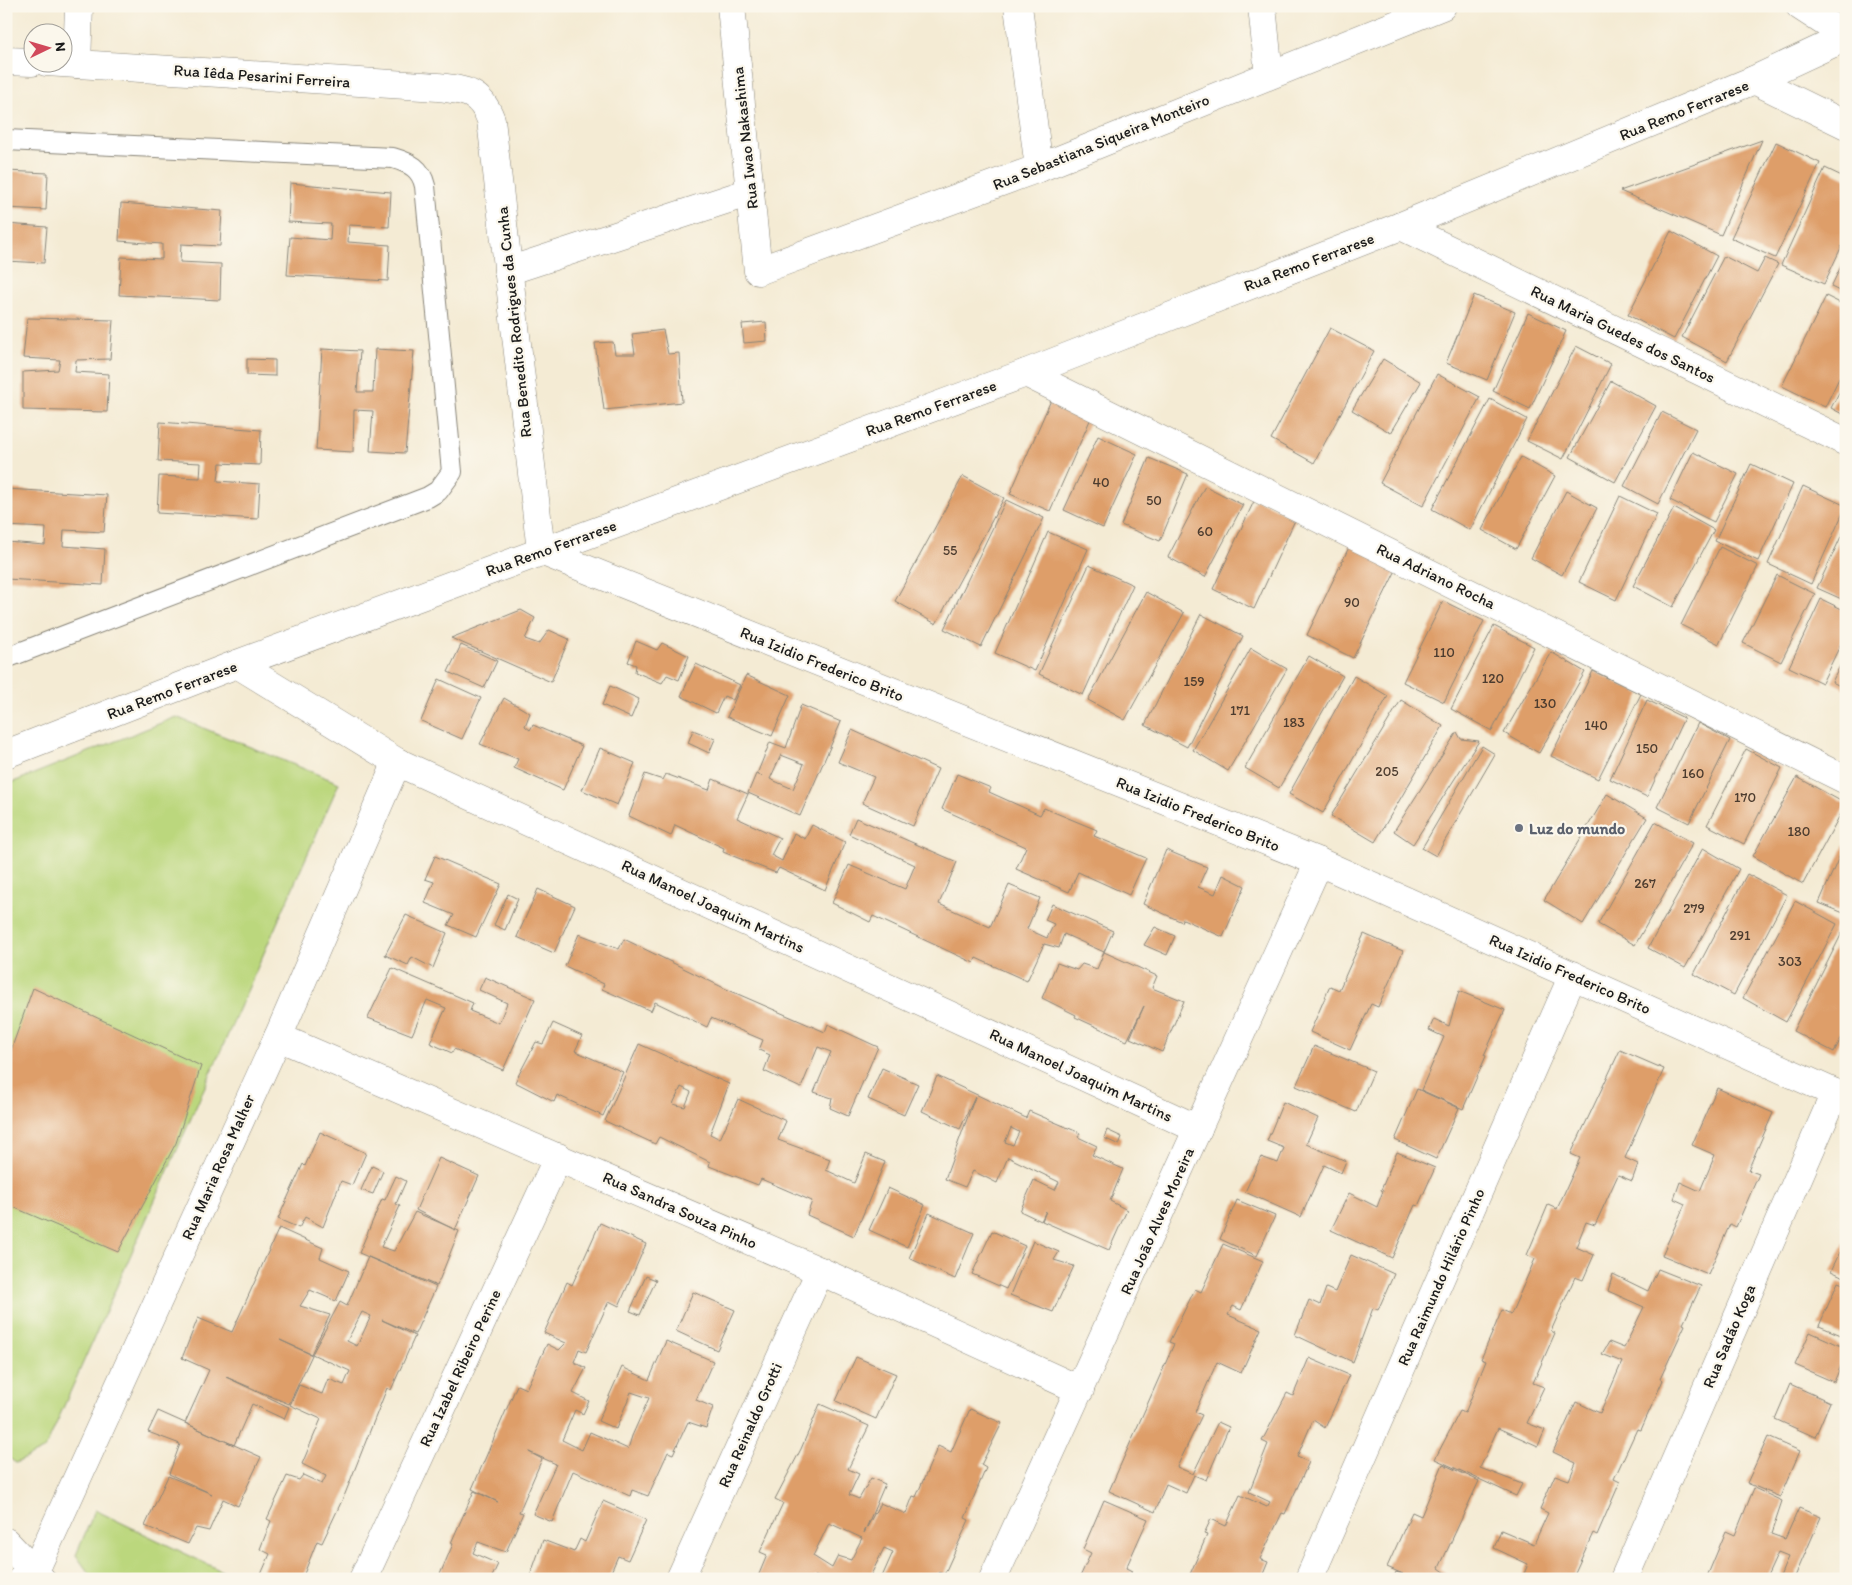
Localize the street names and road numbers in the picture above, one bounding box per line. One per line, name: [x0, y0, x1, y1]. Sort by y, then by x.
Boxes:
street label: Rua Iêda Pesarini Ferreira: [173, 60, 351, 92]
street label: Rua Iwao Nakashima: [728, 66, 762, 210]
street label: Rua Remo Ferrarese: [1617, 75, 1751, 145]
street label: Rua Sebastiana Siqueira Monteiro: [990, 90, 1212, 194]
street label: Rua Benedito Rodrigues da Cunha: [492, 205, 536, 439]
street label: Rua Remo Ferrarese: [1241, 228, 1377, 296]
street label: Rua Maria Guedes dos Santos: [1528, 281, 1718, 387]
street label: Rua Remo Ferrarese: [863, 375, 999, 441]
street label: Rua Remo Ferrarese: [483, 515, 619, 581]
street label: Rua Adriano Rocha: [1373, 539, 1499, 613]
street label: Rua Izidio Frederico Brito: [737, 622, 907, 706]
street label: Rua Remo Ferrarese: [104, 656, 240, 724]
street label: Rua Izidio Frederico Brito: [1113, 772, 1283, 856]
street label: Rua Manoel Joaquim Martins: [619, 855, 807, 957]
street label: Rua Izidio Frederico Brito: [1486, 930, 1654, 1018]
street label: Rua Manoel Joaquim Martins: [987, 1024, 1175, 1126]
street label: Rua Maria Rosa Malher: [177, 1091, 259, 1243]
street label: Rua João Alves Moreira: [1116, 1144, 1198, 1298]
street label: Rua Sandra Souza Pinho: [600, 1167, 760, 1253]
street label: Rua Raimundo Hilário Pinho: [1393, 1185, 1489, 1369]
street label: Rua Sadão Koga: [1699, 1281, 1760, 1391]
street label: Rua Izabel Ribeiro Perine: [415, 1286, 505, 1450]
street label: Rua Reinaldo Grotti: [714, 1360, 786, 1490]

